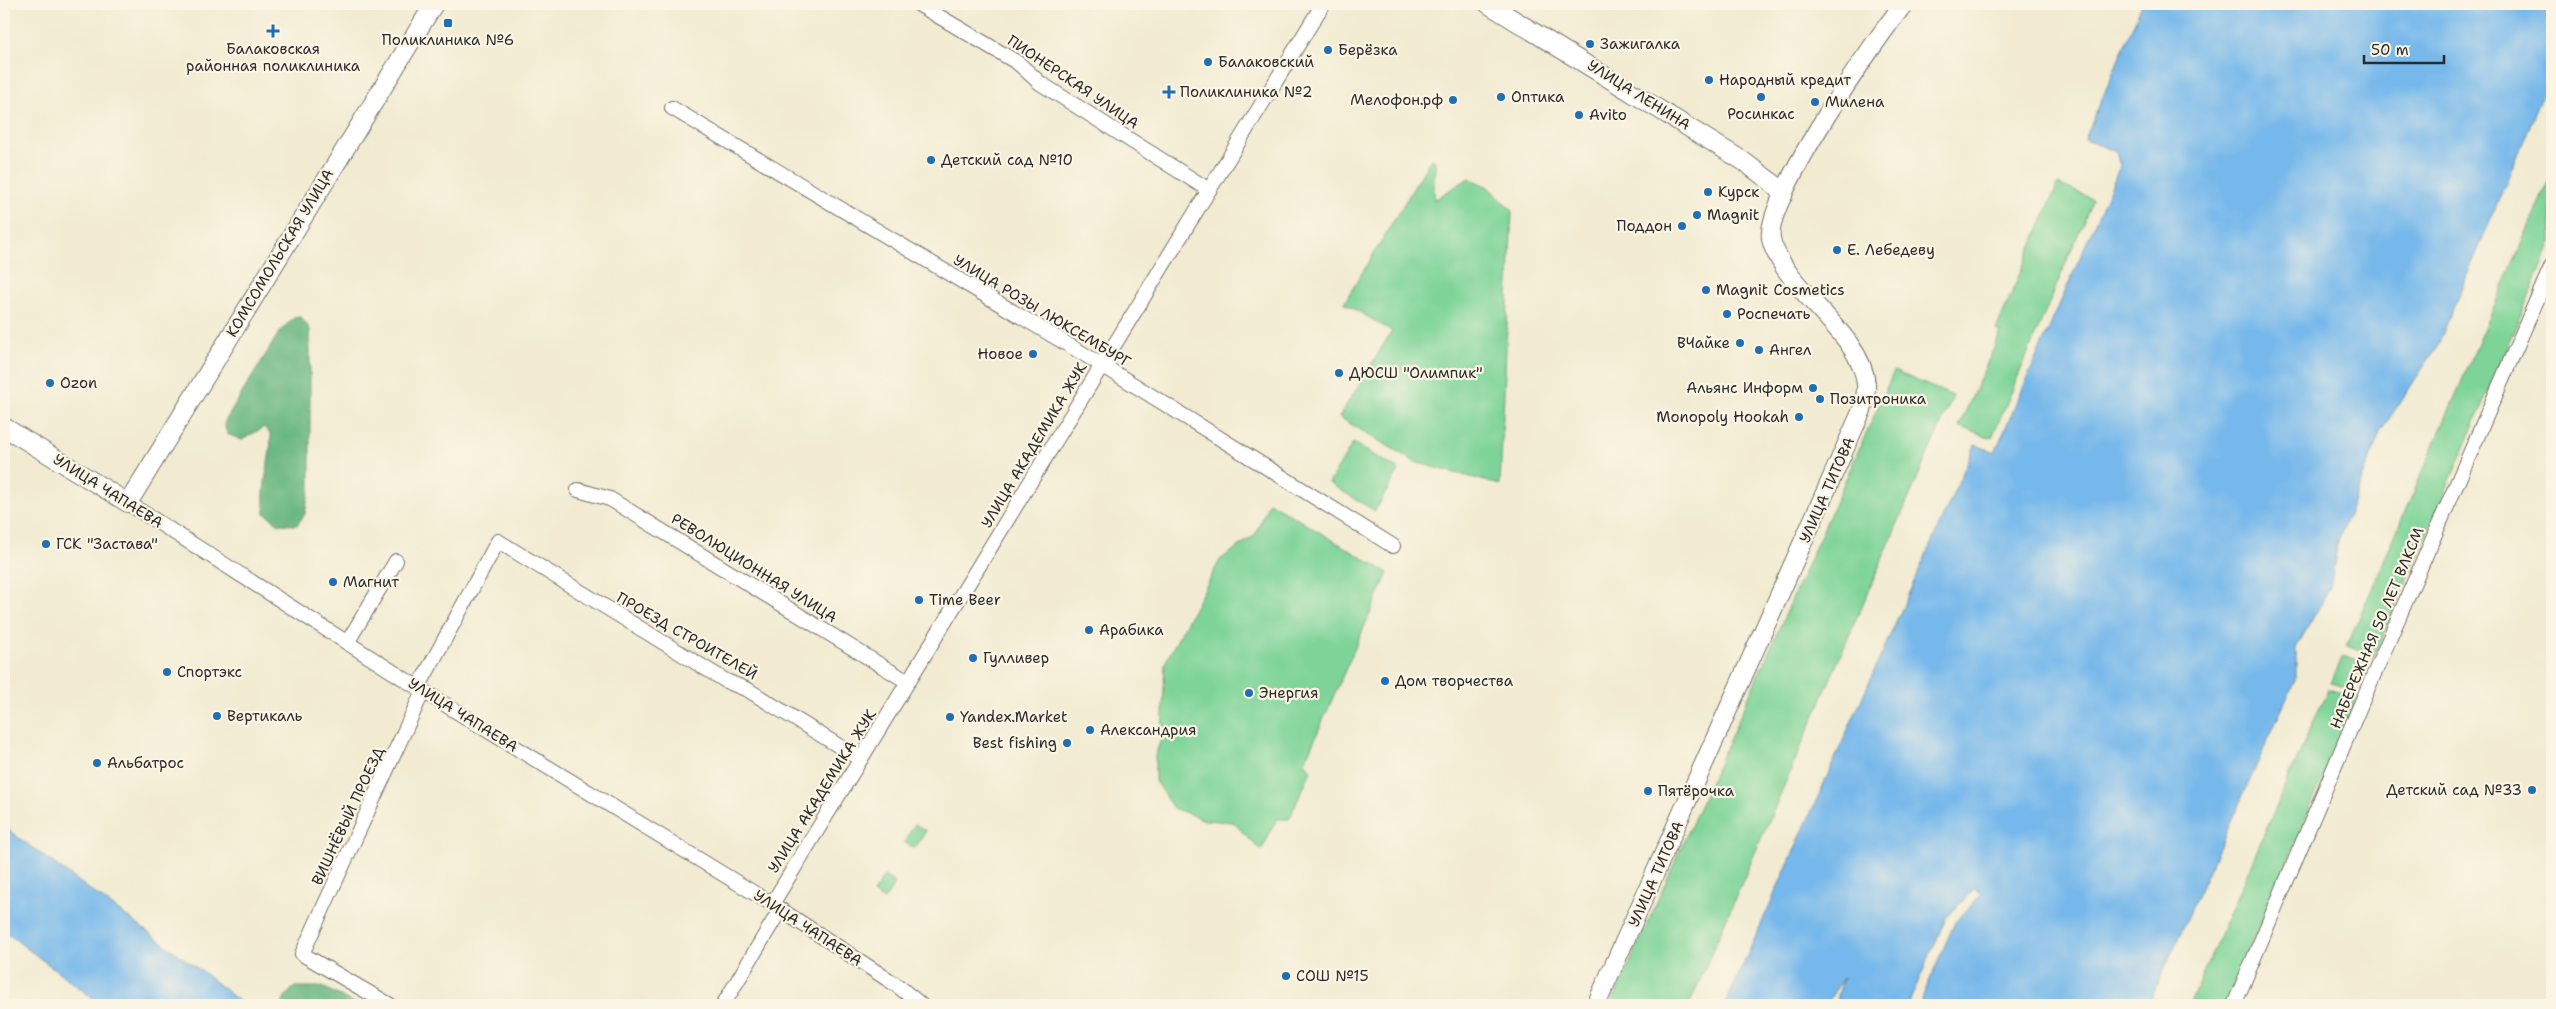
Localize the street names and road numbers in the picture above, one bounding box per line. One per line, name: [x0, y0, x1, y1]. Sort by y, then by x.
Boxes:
street label: ПИОНЕРСКАЯ УЛИЦА: [1003, 31, 1143, 133]
street label: УЛИЦА ЛЕНИНА: [1584, 55, 1694, 135]
street label: КОМСОМОЛЬСКАЯ УЛИЦА: [222, 165, 338, 341]
street label: УЛИЦА РОЗЫ ЛЮКСЕМБУРГ: [950, 250, 1134, 372]
street label: УЛИЦА АКАДЕМИКА ЖУК: [977, 358, 1092, 531]
street label: УЛИЦА ТИТОВА: [1795, 434, 1859, 546]
street label: УЛИЦА ЧАПАЕВА: [49, 449, 167, 533]
street label: РЕВОЛЮЦИОННАЯ УЛИЦА: [667, 509, 841, 627]
street label: НАБЕРЕЖНАЯ 50 ЛЕТ ВЛКСМ: [2325, 524, 2429, 732]
street label: ПРОЕЗД СТРОИТЕЛЕЙ: [613, 587, 761, 684]
street label: УЛИЦА ЧАПАЕВА: [404, 673, 522, 757]
street label: УЛИЦА АКАДЕМИКА ЖУК: [763, 705, 881, 877]
street label: ВИШНЁВЫЙ ПРОЕЗД: [306, 743, 389, 888]
street label: УЛИЦА ТИТОВА: [1624, 818, 1688, 930]
street label: УЛИЦА ЧАПАЕВА: [750, 885, 866, 971]

